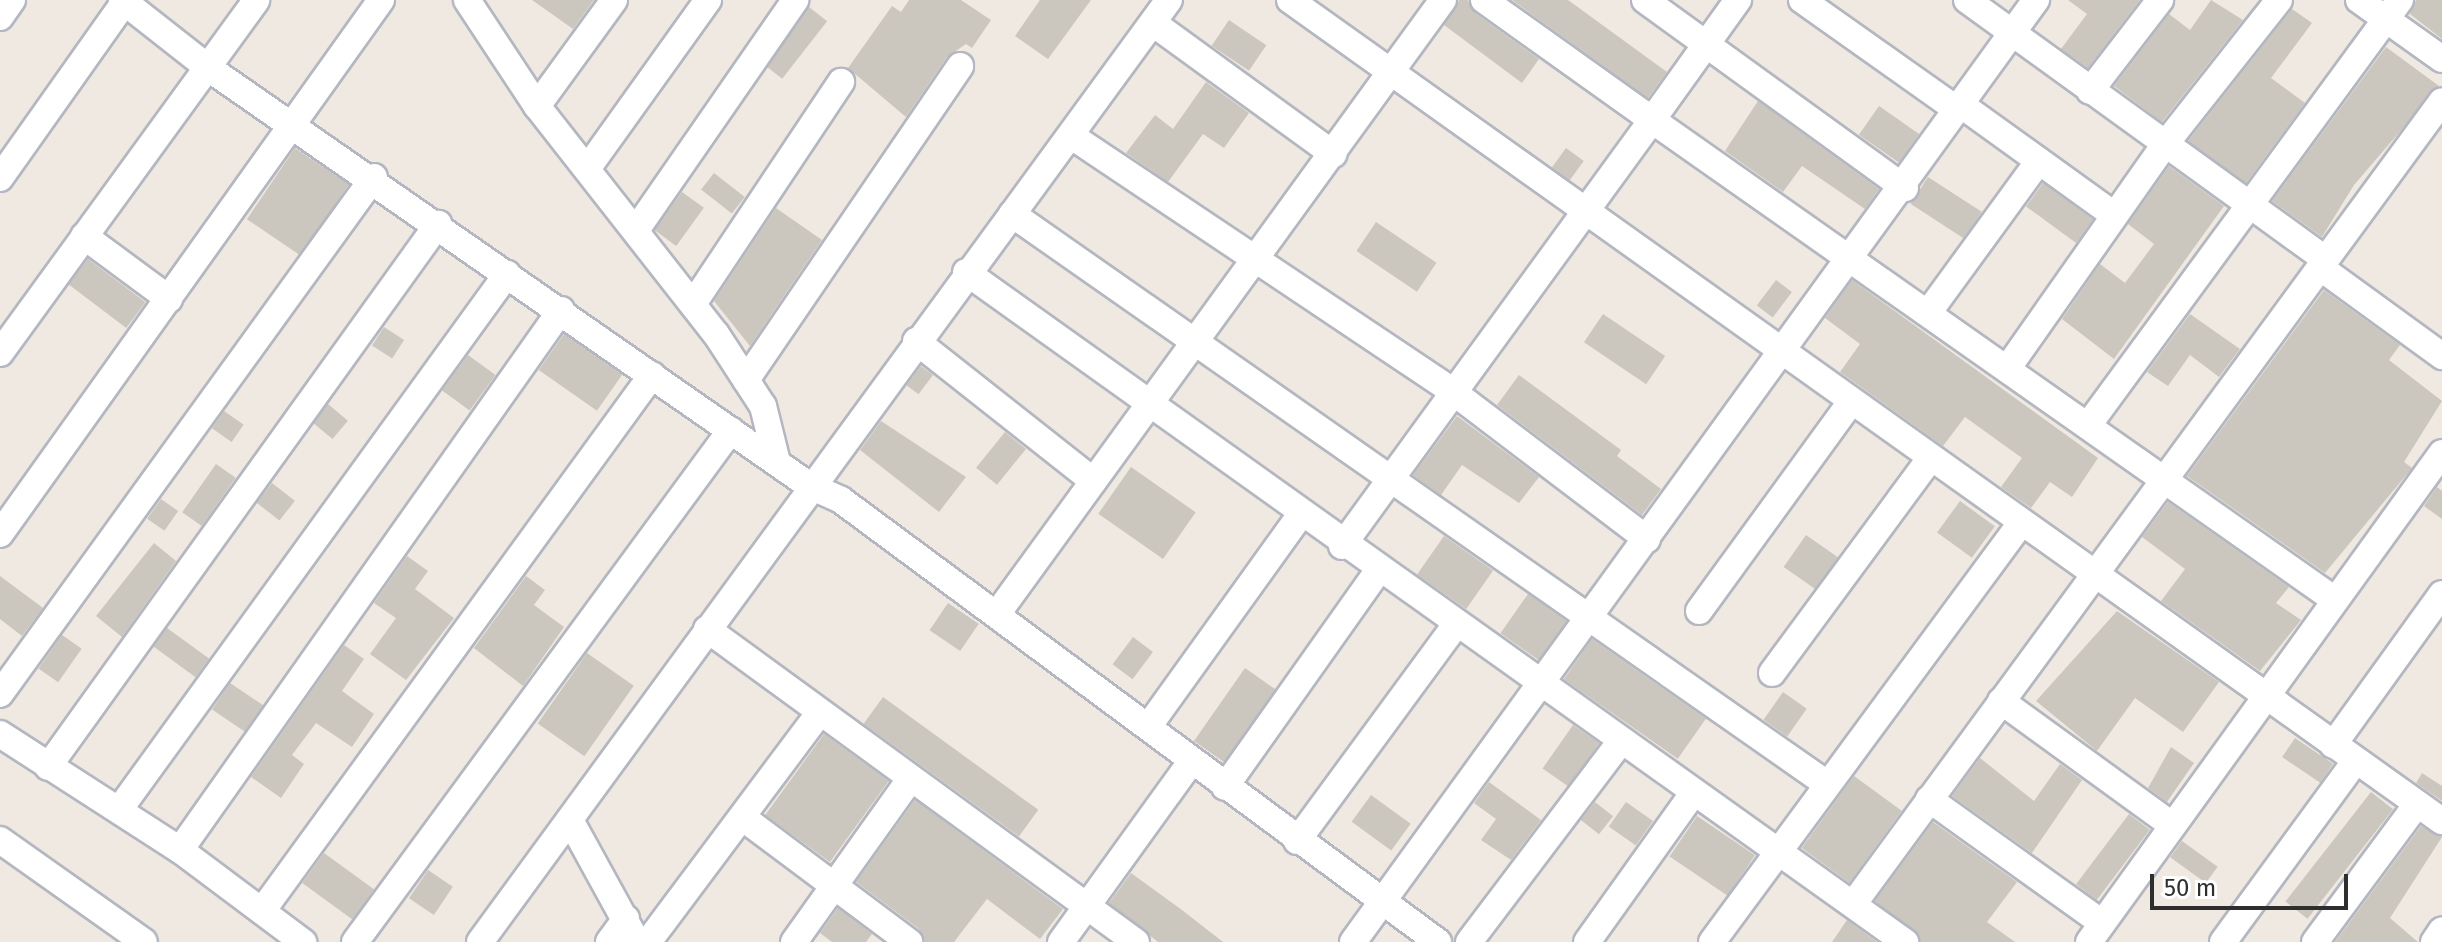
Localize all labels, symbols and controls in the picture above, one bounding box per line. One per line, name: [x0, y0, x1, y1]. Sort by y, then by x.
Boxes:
scale bar: [2154, 858, 2352, 908]
text: 50 m: [2164, 874, 2216, 902]

